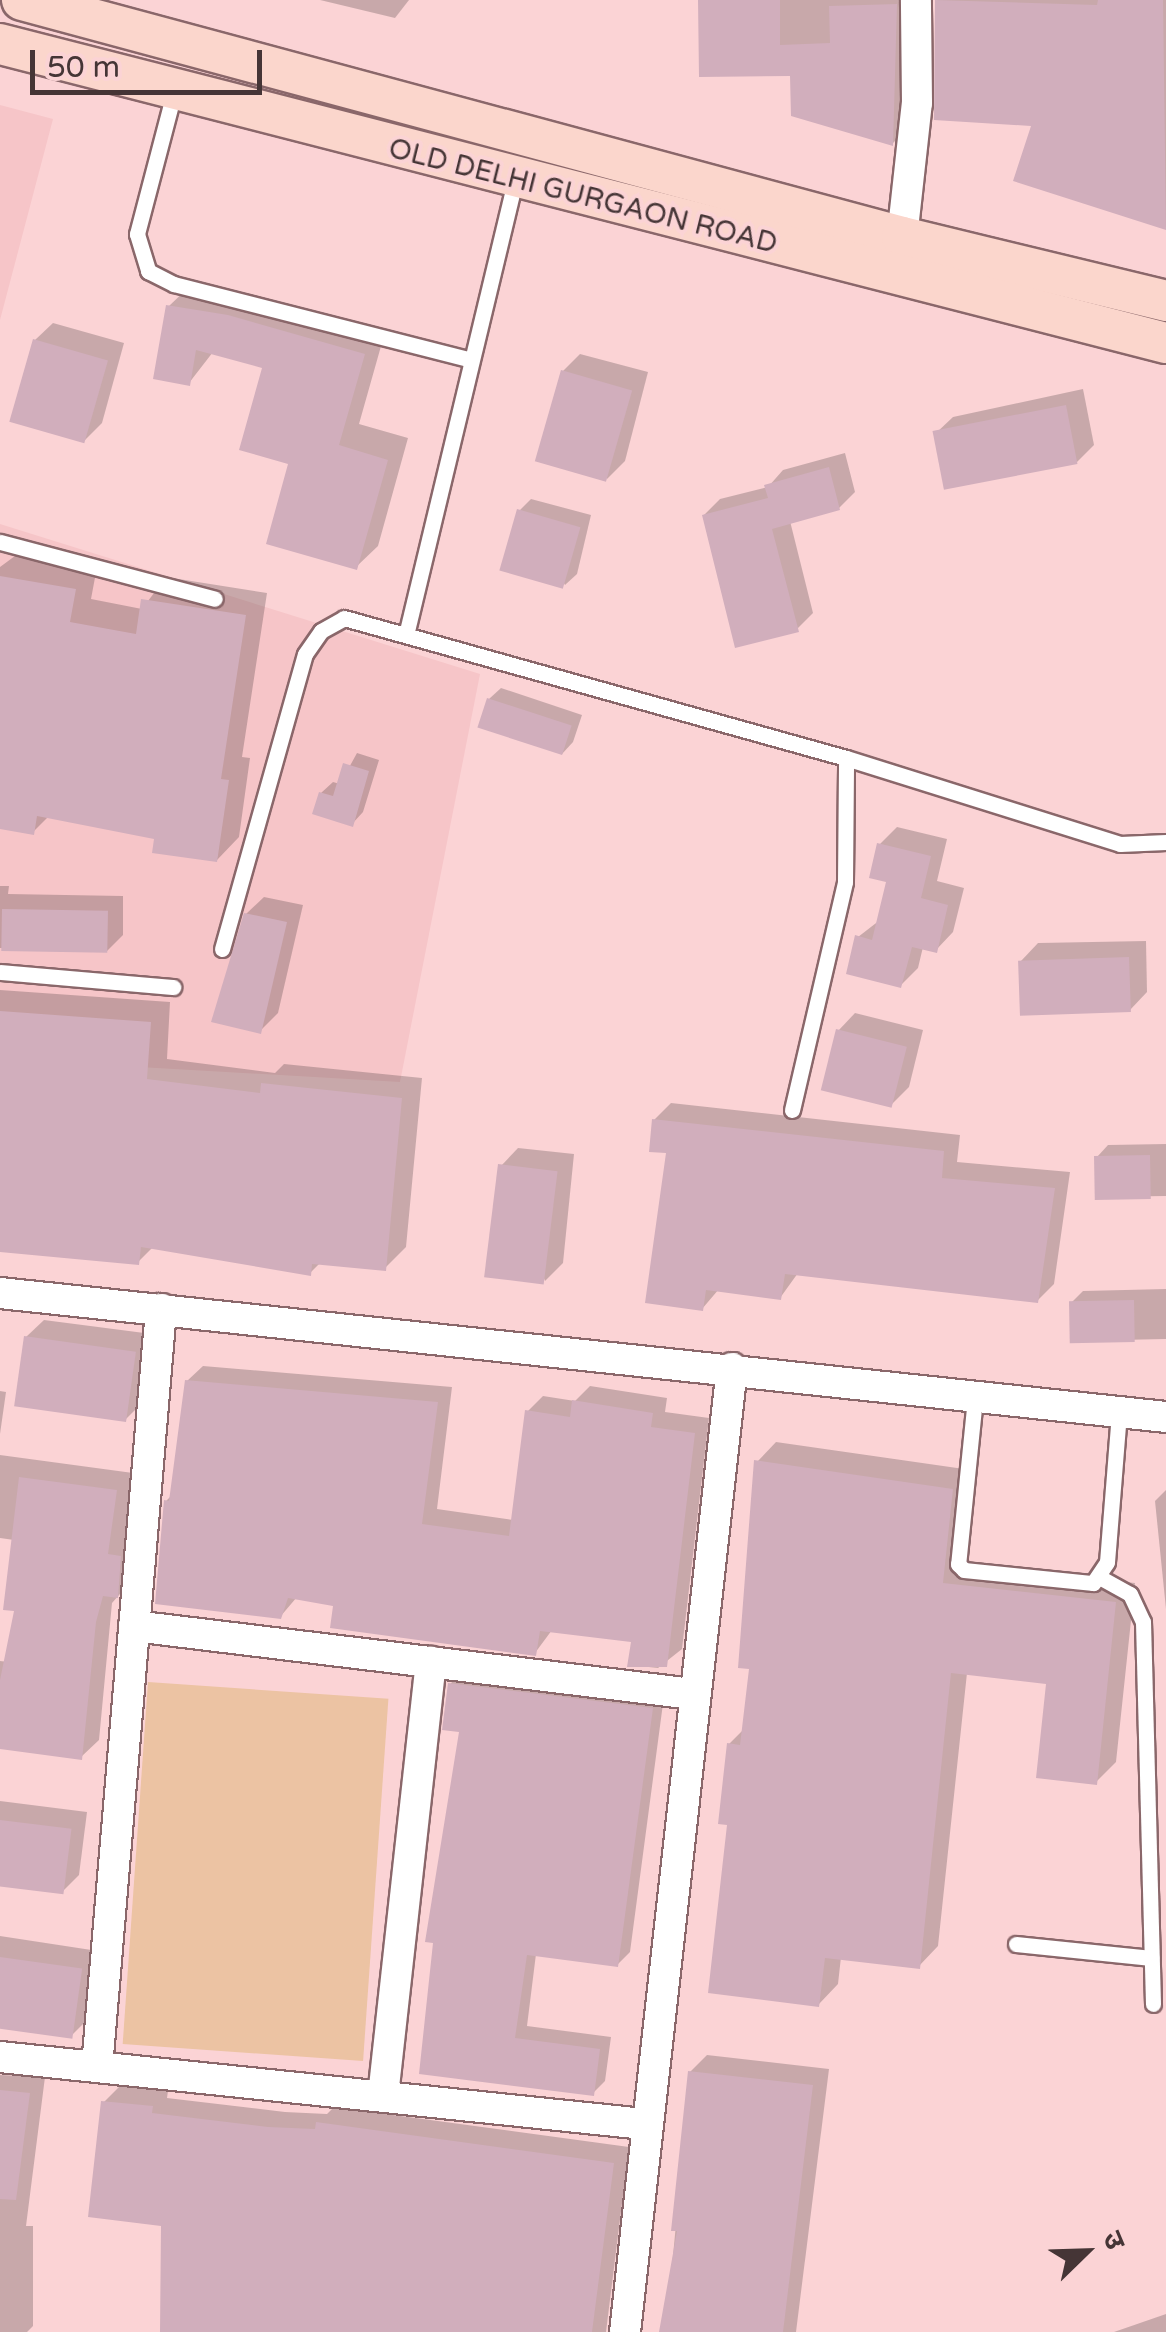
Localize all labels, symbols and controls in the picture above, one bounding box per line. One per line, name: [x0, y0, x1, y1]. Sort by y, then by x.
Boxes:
scale bar: [35, 30, 268, 92]
text: 50 m: [47, 49, 120, 86]
street label: OLD DELHI GURGAON ROAD: [385, 131, 781, 261]
north arrow: [1036, 2202, 1136, 2302]
text: उ: [1095, 2226, 1132, 2254]

